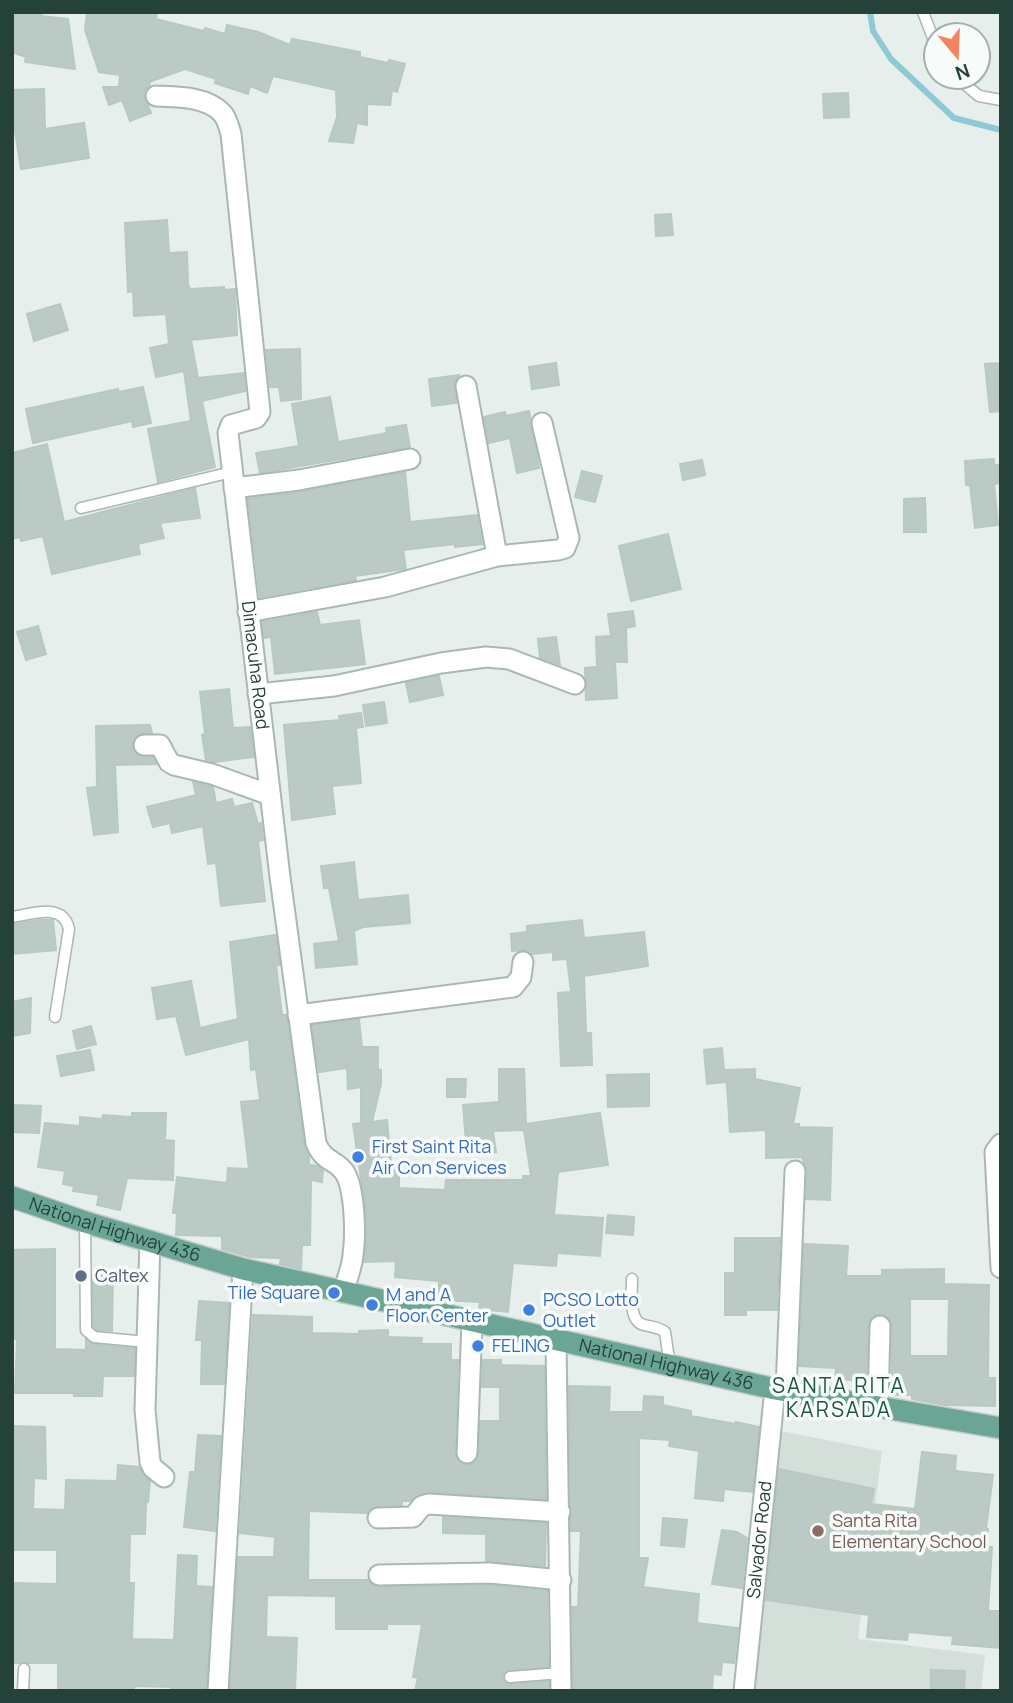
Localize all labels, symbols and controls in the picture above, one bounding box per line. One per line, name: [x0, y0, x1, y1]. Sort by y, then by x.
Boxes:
north arrow: [922, 21, 992, 91]
text: N: [952, 58, 973, 87]
street label: Dimacuha Road: [237, 600, 276, 731]
place label: First Saint Rita Air Con Services: [372, 1134, 507, 1179]
marker: First Saint Rita Air Con Services: [350, 1149, 366, 1165]
street label: National Highway 436: [26, 1191, 204, 1267]
place label: Caltex: [95, 1263, 149, 1287]
marker: Caltex: [73, 1268, 89, 1284]
place label: Tile Square: [227, 1280, 320, 1304]
place label: M and A Floor Center: [386, 1282, 489, 1327]
marker: Tile Square: [326, 1285, 342, 1301]
place label: PCSO Lotto Outlet: [543, 1287, 639, 1332]
marker: M and A Floor Center: [364, 1297, 380, 1313]
marker: PCSO Lotto Outlet: [521, 1302, 537, 1318]
street label: National Highway 436: [577, 1332, 756, 1395]
place label: FELING: [492, 1333, 550, 1357]
marker: FELING: [470, 1338, 486, 1354]
district label: SANTA RITA KARSADA: [772, 1371, 906, 1423]
street label: Salvador Road: [741, 1480, 776, 1600]
place label: Santa Rita Elementary School: [832, 1508, 987, 1553]
marker: Santa Rita Elementary School: [810, 1523, 826, 1539]

